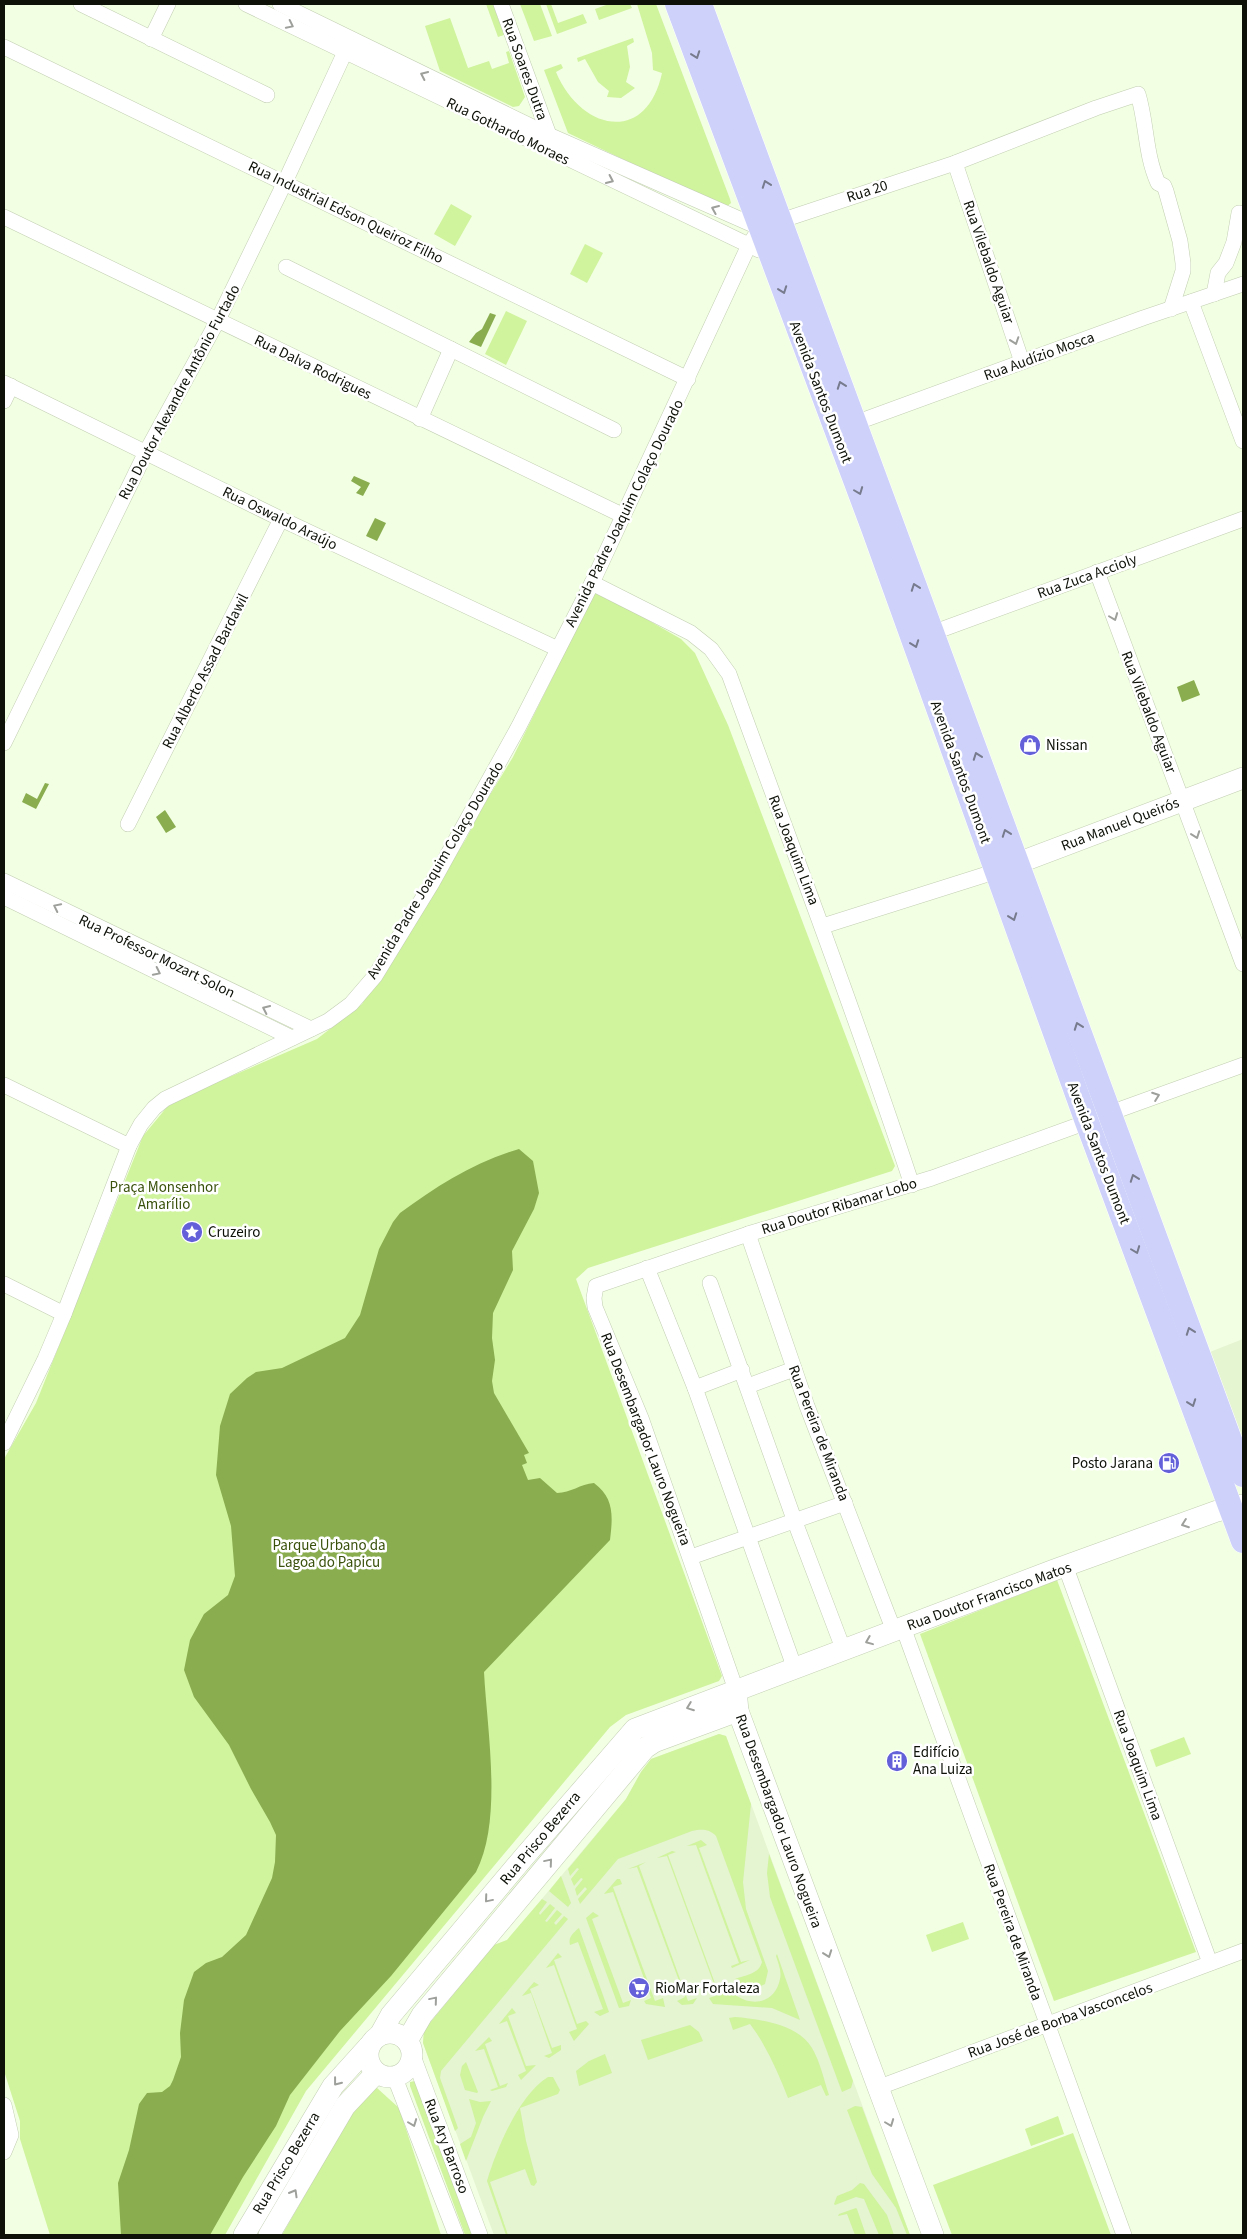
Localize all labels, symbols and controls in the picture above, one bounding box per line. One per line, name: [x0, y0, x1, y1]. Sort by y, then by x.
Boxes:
street label: Rua Soares Dutra: [496, 15, 553, 123]
one-way arrow: [285, 19, 294, 29]
one-way arrow: [690, 50, 700, 59]
one-way arrow: [421, 71, 430, 81]
street label: Rua Gothardo Moraes: [443, 92, 573, 170]
street label: Rua Industrial Edson Queiroz Filho: [245, 156, 447, 269]
one-way arrow: [605, 174, 614, 184]
street label: Rua 20: [844, 175, 890, 208]
one-way arrow: [762, 180, 772, 188]
street label: Rua Vilebaldo Aguiar: [958, 198, 1020, 327]
one-way arrow: [711, 204, 720, 215]
street label: Rua Doutor Alexandre Antônio Furtado: [114, 281, 245, 504]
one-way arrow: [777, 285, 787, 294]
street label: Avenida Santos Dumont: [784, 318, 857, 466]
street label: Rua Audízio Mosca: [981, 327, 1097, 386]
street label: Rua Dalva Rodrigues: [251, 330, 375, 405]
one-way arrow: [1010, 337, 1020, 345]
one-way arrow: [837, 382, 847, 390]
street label: Avenida Padre Joaquim Colaço Dourado: [560, 396, 689, 631]
street label: Rua Oswaldo Araújo: [219, 481, 341, 555]
one-way arrow: [852, 486, 863, 495]
street label: Rua Zuca Accioly: [1034, 549, 1140, 604]
one-way arrow: [911, 583, 921, 592]
street label: Rua Alberto Assad Bardawil: [157, 590, 254, 753]
one-way arrow: [1108, 613, 1118, 621]
one-way arrow: [909, 639, 919, 647]
street label: Rua Vilebaldo Aguiar: [1116, 648, 1182, 777]
street label: Avenida Santos Dumont: [925, 698, 996, 846]
shop icon: Nissan: [1018, 733, 1042, 757]
place label: Nissan: [1046, 735, 1088, 756]
one-way arrow: [973, 752, 983, 761]
street label: Avenida Padre Joaquim Colaço Dourado: [362, 757, 509, 983]
street label: Rua Joaquim Lima: [763, 792, 824, 908]
street label: Rua Manuel Queirós: [1058, 792, 1182, 857]
one-way arrow: [1002, 829, 1012, 837]
one-way arrow: [1190, 830, 1200, 839]
one-way arrow: [53, 903, 62, 913]
street label: Rua Professor Mozart Solon: [75, 909, 238, 1003]
one-way arrow: [1007, 912, 1017, 921]
one-way arrow: [152, 966, 161, 976]
one-way arrow: [262, 1004, 271, 1015]
one-way arrow: [1073, 1022, 1084, 1031]
street label: Avenida Santos Dumont: [1062, 1079, 1135, 1227]
one-way arrow: [1151, 1092, 1160, 1102]
street label: Rua Doutor Ribamar Lobo: [759, 1173, 920, 1240]
one-way arrow: [1130, 1174, 1140, 1183]
park label: Praça Monsenhor Amarílio: [110, 1177, 219, 1215]
place icon: Cruzeiro: [180, 1220, 204, 1244]
place label: Cruzeiro: [208, 1222, 260, 1243]
one-way arrow: [1130, 1245, 1140, 1254]
one-way arrow: [1186, 1327, 1196, 1336]
street label: Rua Desembargador Lauro Nogueira: [595, 1330, 696, 1549]
street label: Rua Pereira de Miranda: [783, 1362, 854, 1504]
one-way arrow: [1186, 1398, 1196, 1406]
fuel station icon: Posto Jarana: [1157, 1451, 1181, 1475]
place label: Posto Jarana: [1072, 1453, 1153, 1474]
one-way arrow: [1181, 1518, 1190, 1528]
park label: Parque Urbano da Lagoa do Papicu: [272, 1535, 386, 1573]
street label: Rua Doutor Francisco Matos: [904, 1557, 1074, 1636]
one-way arrow: [865, 1636, 873, 1646]
one-way arrow: [687, 1701, 695, 1711]
street label: Rua Joaquim Lima: [1108, 1707, 1167, 1824]
street label: Rua Desembargador Lauro Nogueira: [730, 1711, 827, 1931]
place label: Edifício Ana Luiza: [913, 1742, 973, 1780]
building icon: Edifício Ana Luiza: [885, 1749, 909, 1773]
street label: Rua Prisco Bezerra: [495, 1787, 586, 1890]
one-way arrow: [543, 1858, 552, 1867]
street label: Rua Pereira de Miranda: [978, 1861, 1047, 2004]
one-way arrow: [485, 1894, 494, 1903]
one-way arrow: [822, 1949, 832, 1958]
supermarket icon: RioMar Fortaleza: [627, 1976, 651, 2000]
street label: Rua José de Borba Vasconcelos: [965, 1977, 1155, 2064]
place label: RioMar Fortaleza: [655, 1978, 760, 1999]
one-way arrow: [428, 1997, 436, 2006]
one-way arrow: [334, 2076, 342, 2085]
street label: Rua Ary Barroso: [419, 2096, 474, 2197]
street label: Rua Prisco Bezerra: [248, 2108, 325, 2218]
one-way arrow: [406, 2118, 417, 2127]
one-way arrow: [884, 2118, 894, 2127]
one-way arrow: [287, 2190, 297, 2199]

